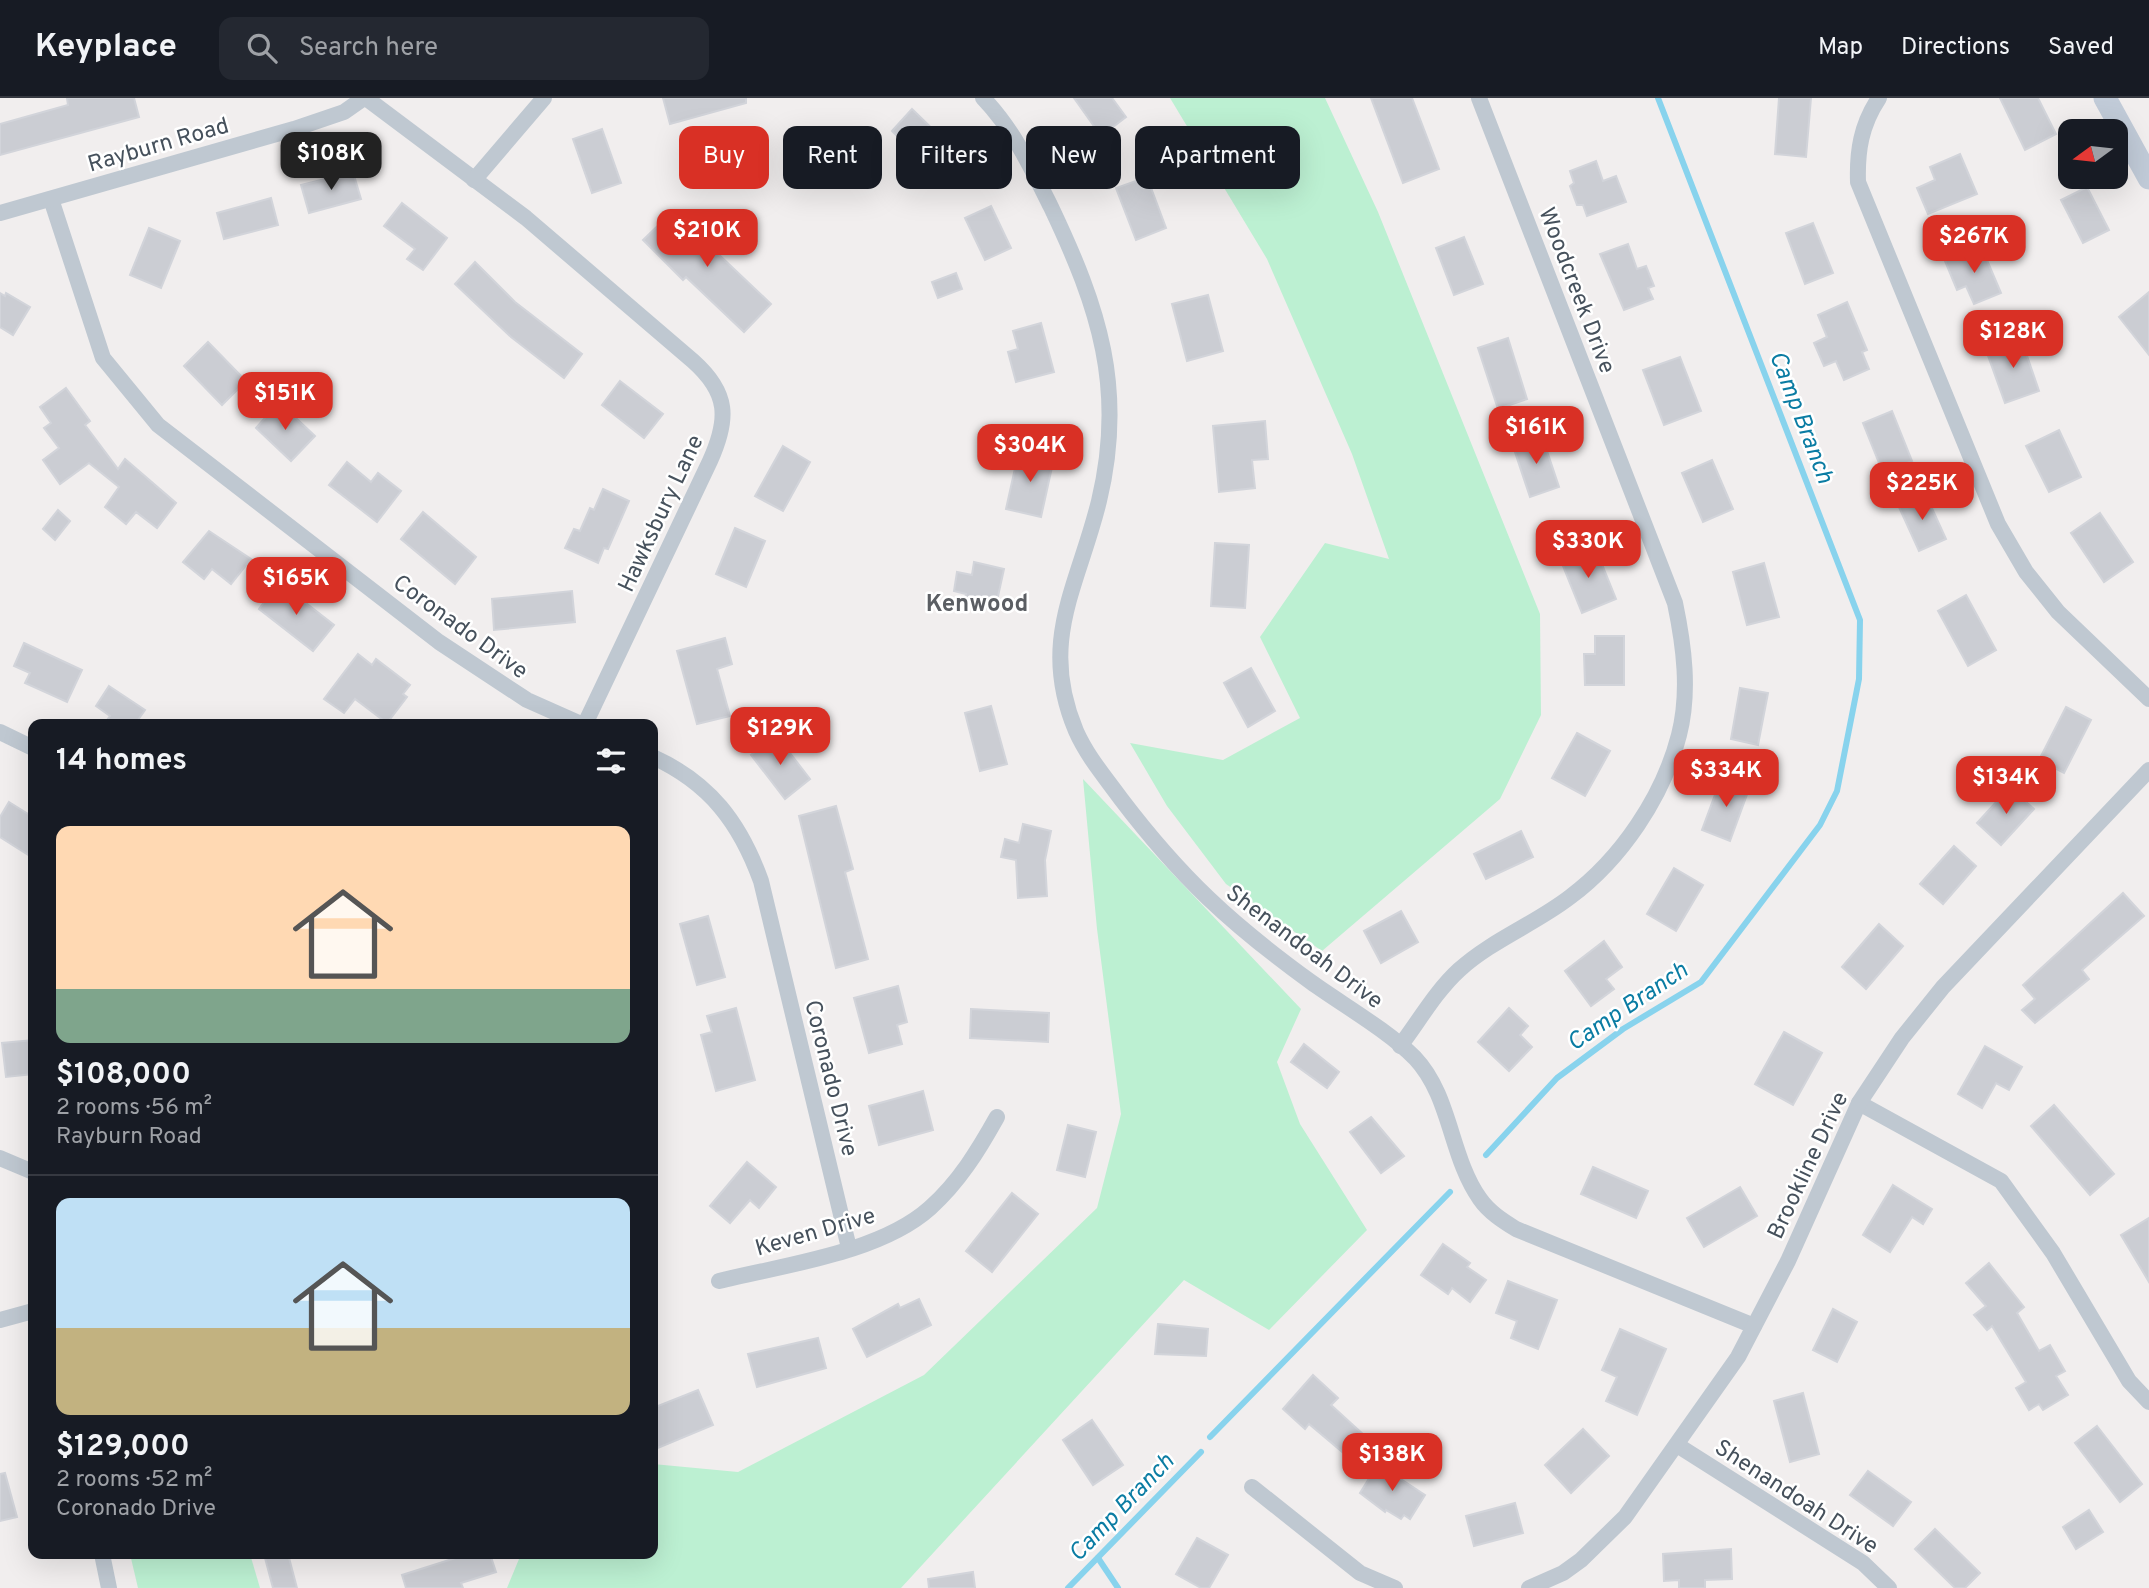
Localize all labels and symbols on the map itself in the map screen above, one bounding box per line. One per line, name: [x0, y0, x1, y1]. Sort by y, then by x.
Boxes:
street label: Rayburn Road: [85, 112, 233, 180]
north arrow: [2058, 119, 2128, 189]
pin: $108K: [282, 132, 380, 192]
street label: Woodcreek Drive: [1531, 204, 1621, 378]
pin: $210K: [658, 209, 756, 269]
pin: $267K: [1925, 216, 2023, 275]
pin: $128K: [1964, 310, 2062, 370]
water label: Camp Branch: [1761, 347, 1839, 488]
pin: $151K: [236, 372, 334, 432]
pin: $161K: [1487, 406, 1585, 466]
pin: $304K: [981, 424, 1079, 484]
street label: Hawksbury Lane: [613, 431, 711, 597]
pin: $225K: [1873, 462, 1971, 522]
pin: $330K: [1539, 520, 1637, 580]
pin: $165K: [247, 558, 345, 617]
street label: Coronado Drive: [386, 569, 533, 687]
district label: Kenwood: [926, 590, 1028, 620]
pin: $129K: [731, 708, 829, 767]
pin: $334K: [1677, 750, 1775, 809]
pin: $134K: [1957, 756, 2055, 816]
street label: Shenandoah Drive: [1219, 879, 1388, 1017]
water label: Camp Branch: [1562, 956, 1694, 1059]
street label: Coronado Drive: [796, 997, 863, 1160]
street label: Brookline Drive: [1762, 1088, 1856, 1244]
street label: Keven Drive: [752, 1202, 879, 1264]
pin: $138K: [1343, 1434, 1441, 1493]
street label: Shenandoah Drive: [1708, 1434, 1883, 1562]
water label: Camp Branch: [1063, 1448, 1182, 1569]

